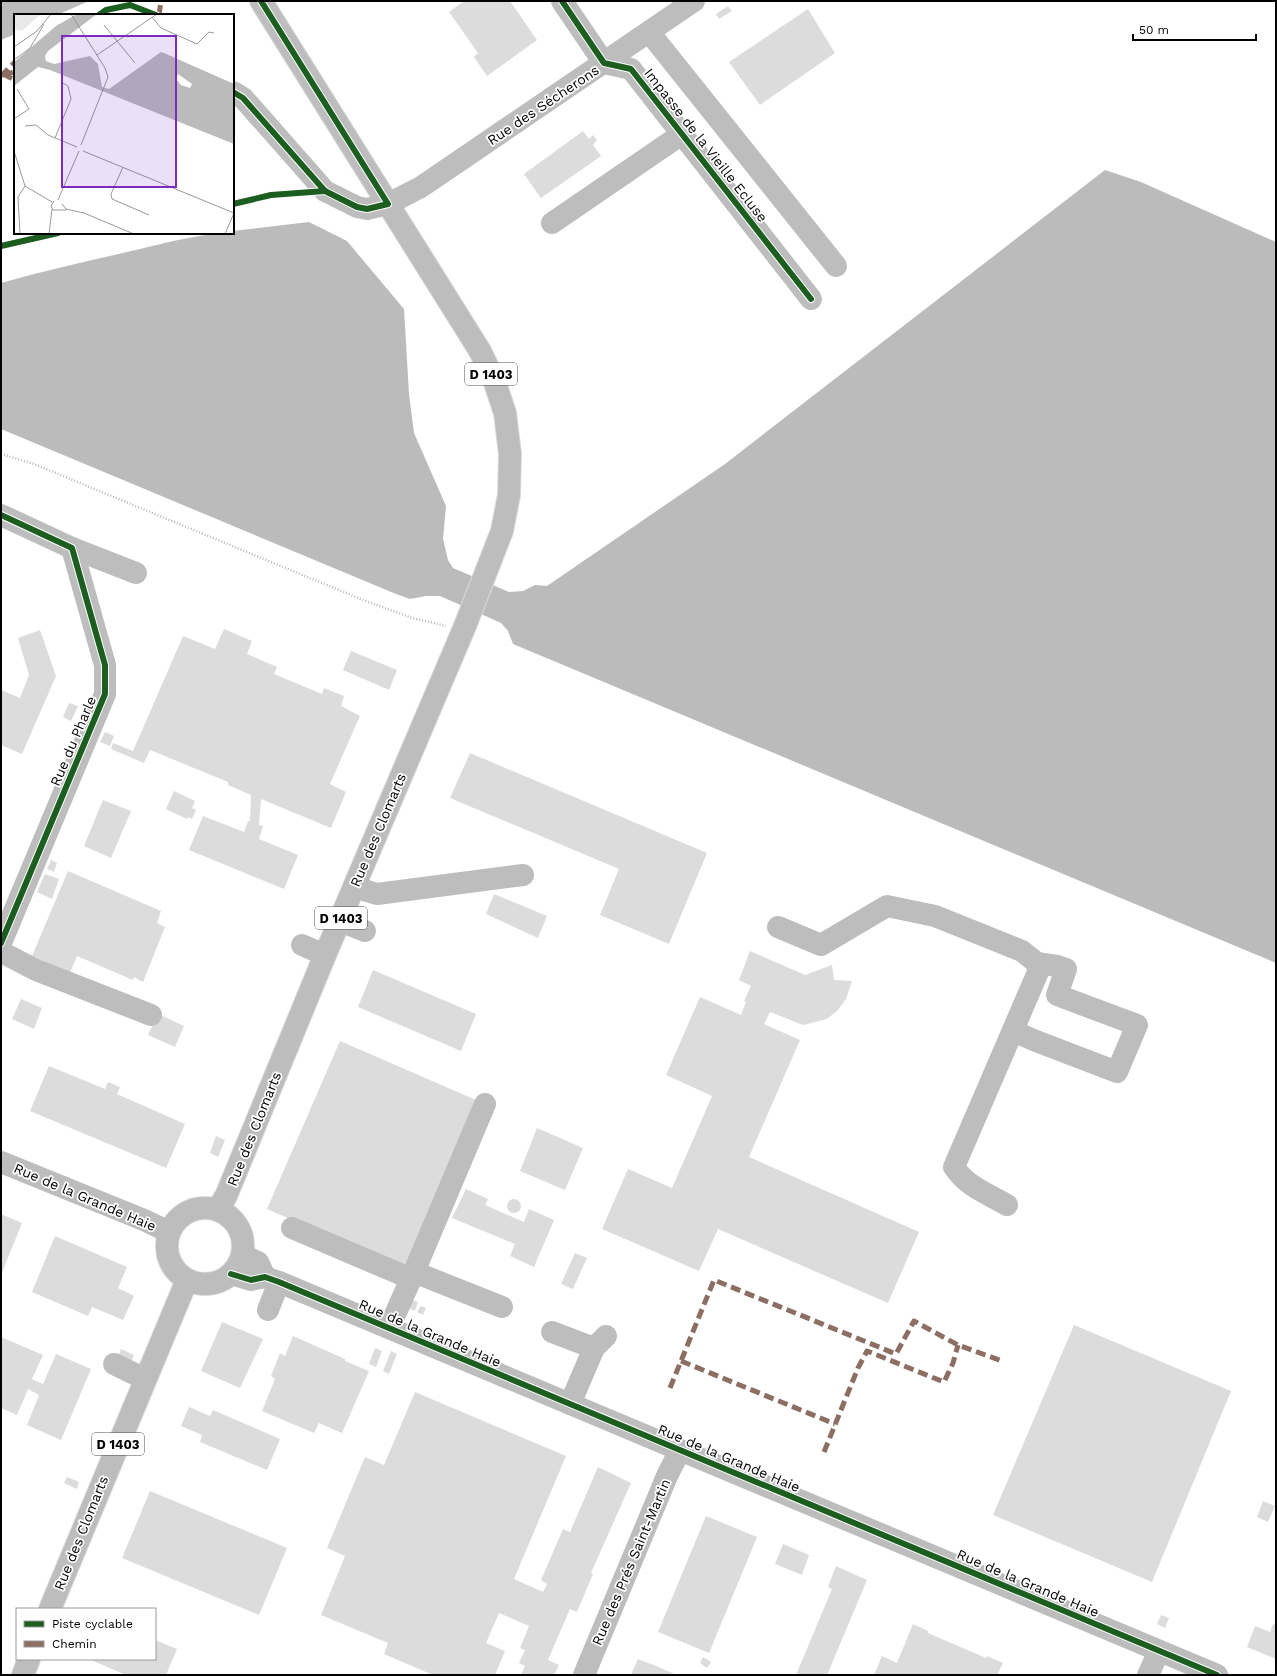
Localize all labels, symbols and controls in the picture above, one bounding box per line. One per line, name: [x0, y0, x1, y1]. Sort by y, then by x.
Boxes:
inset map: [14, 14, 234, 234]
scale bar: [1133, 16, 1256, 42]
text: 50 m: [1139, 23, 1169, 37]
street label: Rue des Sécherons: [484, 62, 602, 148]
street label: Impasse de la Vieille Ecluse: [641, 65, 771, 225]
road number: D 1403: [465, 363, 517, 385]
street label: Rue du Pharle: [47, 694, 99, 788]
street label: Rue des Clomarts: [347, 771, 409, 889]
road number: D 1403: [315, 907, 367, 929]
street label: Rue des Clomarts: [224, 1070, 284, 1188]
street label: Rue de la Grande Haie: [12, 1160, 158, 1234]
street label: Rue de la Grande Haie: [357, 1296, 503, 1370]
street label: Rue de la Grande Haie: [656, 1421, 802, 1495]
road number: D 1403: [92, 1433, 144, 1455]
street label: Rue des Clomarts: [51, 1474, 111, 1592]
street label: Rue des Prés Saint-Martin: [589, 1476, 673, 1648]
street label: Rue de la Grande Haie: [955, 1546, 1101, 1620]
legend: [16, 1608, 156, 1660]
text: Piste cyclable: [52, 1617, 133, 1631]
text: Chemin: [52, 1637, 97, 1651]

